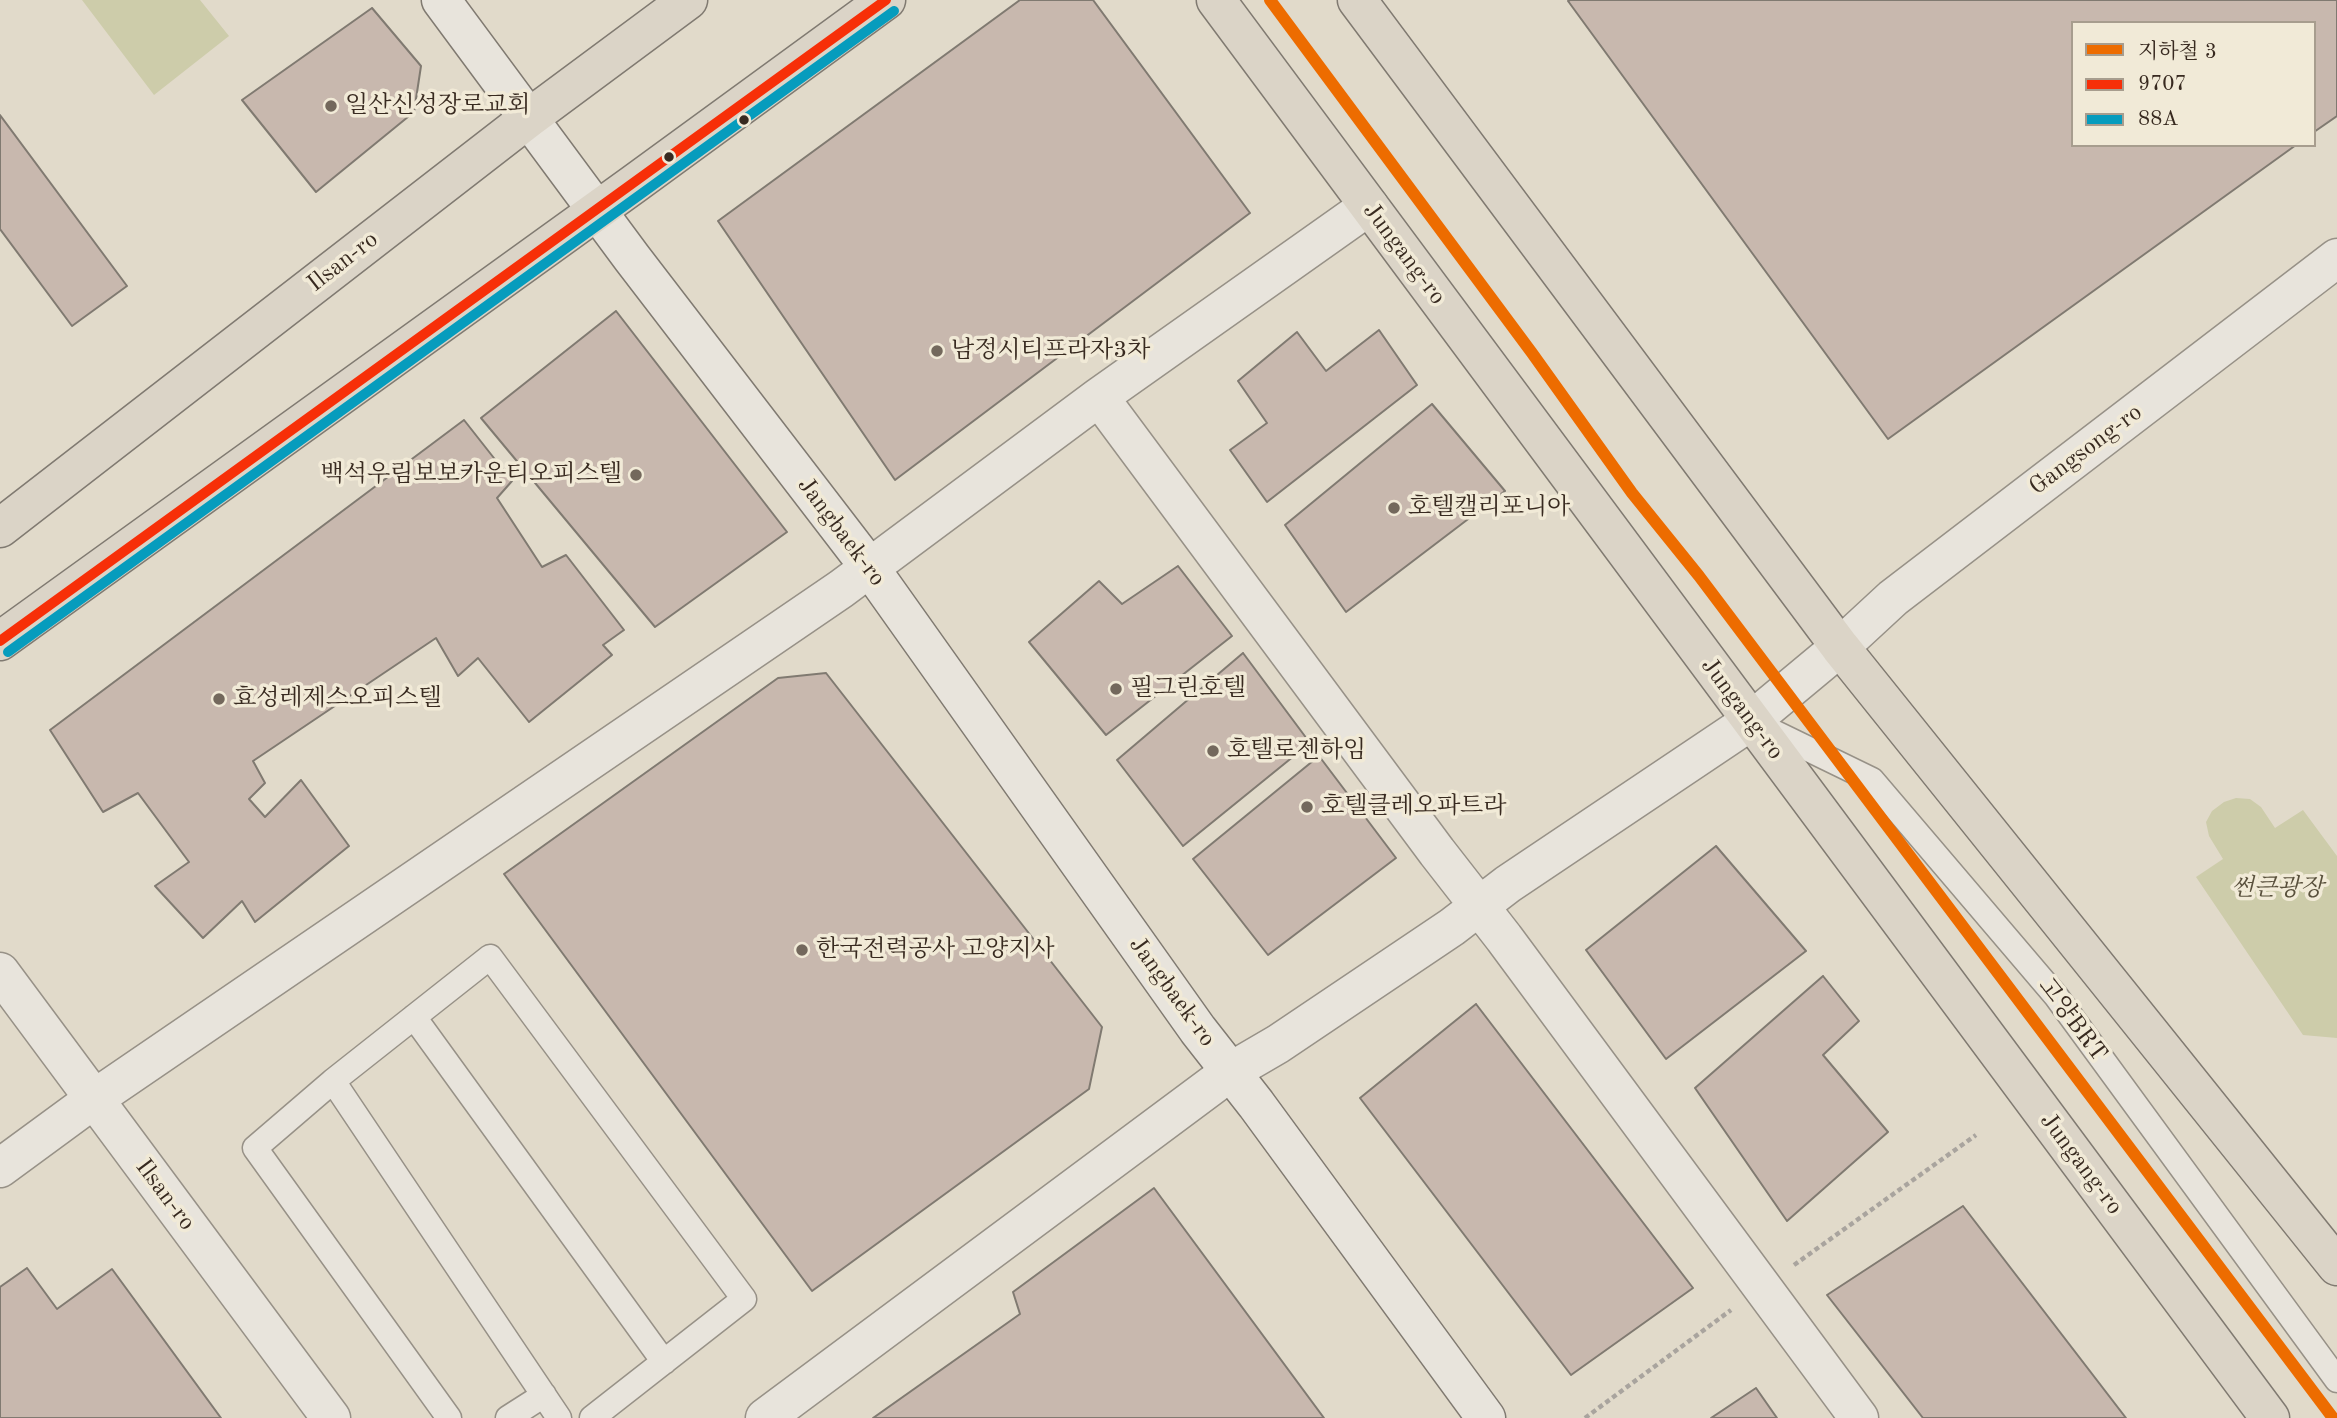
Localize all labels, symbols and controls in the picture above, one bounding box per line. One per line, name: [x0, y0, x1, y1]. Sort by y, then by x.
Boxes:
legend: [2071, 21, 2316, 147]
text: 지하철 3: [2138, 42, 2217, 63]
text: 9707: [2138, 74, 2187, 95]
place label: 일산신성장로교회: [345, 92, 530, 120]
marker: 일산신성장로교회: [323, 98, 339, 114]
text: 88A: [2138, 109, 2178, 130]
unlabelled marker: [737, 113, 751, 127]
unlabelled marker: [662, 150, 676, 164]
street label: Jungang-ro: [1356, 197, 1452, 311]
street label: Ilsan-ro: [302, 225, 384, 299]
place label: 남정시티프라자3차: [951, 337, 1150, 365]
marker: 남정시티프라자3차: [929, 343, 945, 359]
street label: Gangsong-ro: [2024, 398, 2148, 502]
place label: 백석우림보보카운티오피스텔: [321, 461, 622, 489]
marker: 백석우림보보카운티오피스텔: [628, 467, 644, 483]
street label: Jangbaek-ro: [791, 472, 891, 592]
place label: 호텔캘리포니아: [1408, 494, 1570, 522]
marker: 호텔캘리포니아: [1386, 500, 1402, 516]
street label: Jungang-ro: [1694, 652, 1790, 766]
place label: 필그린호텔: [1130, 675, 1246, 703]
marker: 필그린호텔: [1108, 681, 1124, 697]
place label: 효성레제스오피스텔: [233, 685, 442, 713]
marker: 효성레제스오피스텔: [211, 691, 227, 707]
place label: 호텔로젠하임: [1227, 737, 1366, 765]
marker: 호텔로젠하임: [1205, 743, 1221, 759]
place label: 호텔클레오파트라: [1321, 793, 1506, 821]
marker: 호텔클레오파트라: [1299, 799, 1315, 815]
park label: 썬큰광장: [2231, 875, 2323, 903]
street label: Jangbaek-ro: [1122, 931, 1222, 1053]
place label: 한국전력공사 고양지사: [816, 936, 1055, 964]
marker: 한국전력공사 고양지사: [794, 942, 810, 958]
street label: 고양BRT: [2031, 973, 2113, 1067]
street label: Jungang-ro: [2033, 1107, 2129, 1221]
street label: Ilsan-ro: [129, 1154, 201, 1236]

